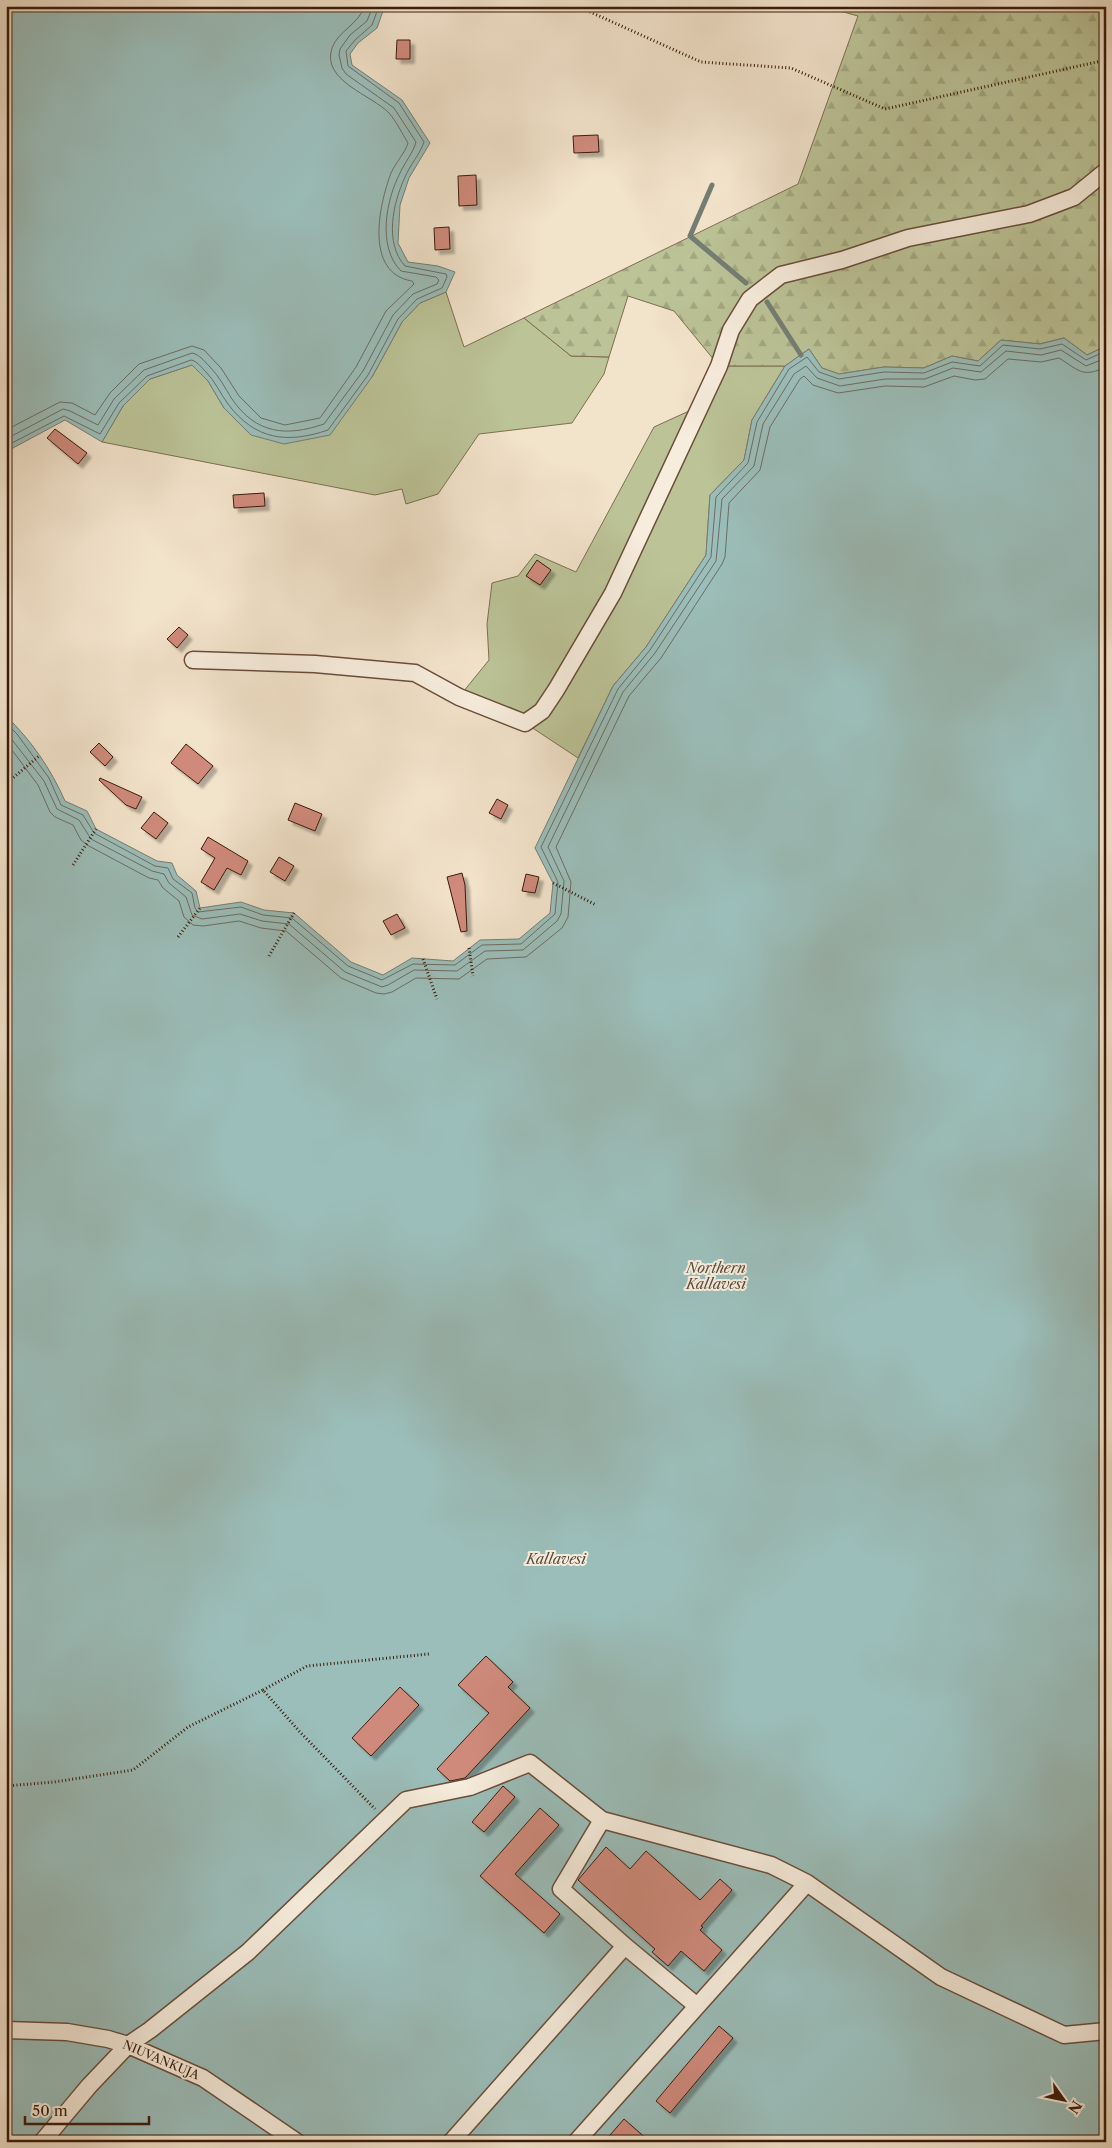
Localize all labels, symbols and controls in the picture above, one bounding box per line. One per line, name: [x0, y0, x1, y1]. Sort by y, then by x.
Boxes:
water label: Northern Kallavesi: [685, 1259, 747, 1293]
water label: Kallavesi: [525, 1550, 587, 1568]
street label: NIUVANKUJA: [121, 2037, 203, 2083]
north arrow: [1040, 2076, 1090, 2126]
scale bar: [25, 2093, 149, 2125]
text: N: [1064, 2097, 1086, 2117]
text: 50 m: [32, 2101, 68, 2120]

